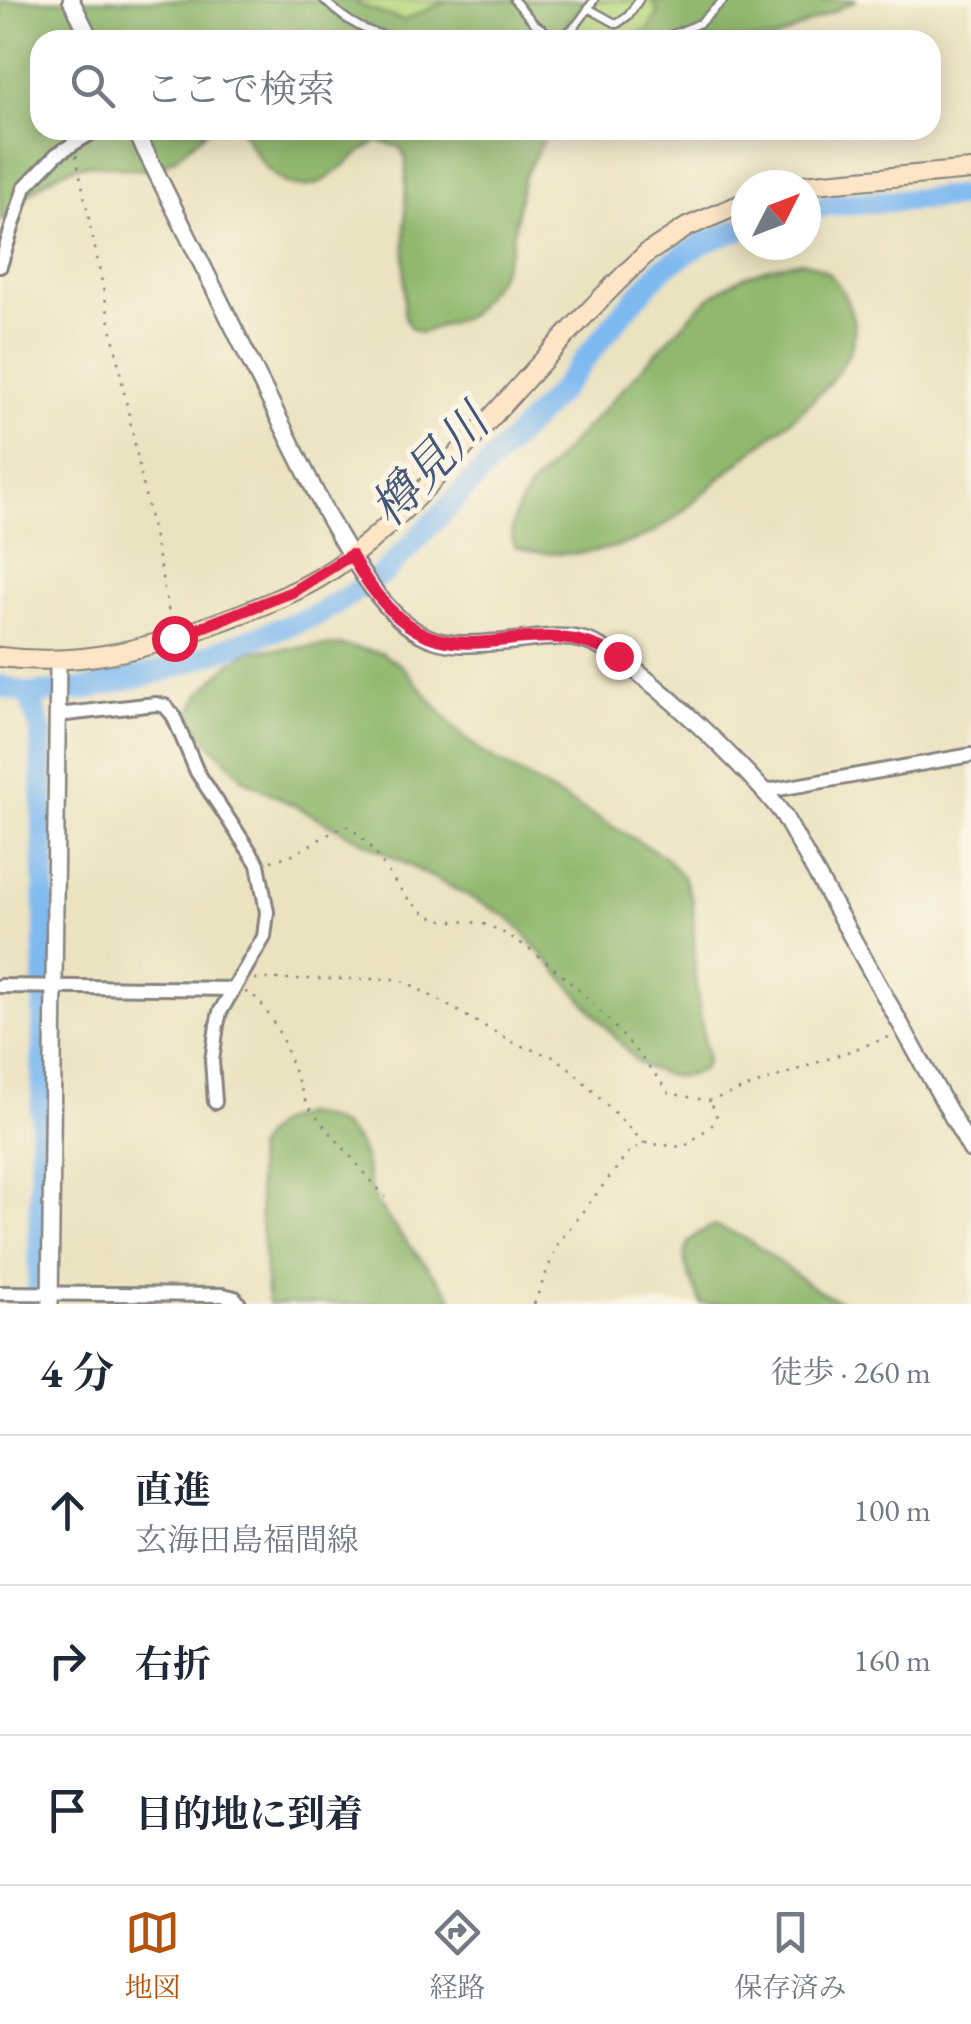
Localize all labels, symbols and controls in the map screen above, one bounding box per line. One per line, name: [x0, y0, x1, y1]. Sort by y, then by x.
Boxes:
search box: [30, 30, 941, 140]
icon: search: [65, 58, 120, 113]
text: ここで検索: [145, 64, 335, 113]
north arrow: [731, 170, 821, 260]
water label: 樽見川: [357, 388, 505, 538]
route start: [152, 616, 198, 662]
route end: [596, 634, 642, 680]
text: 4 分: [40, 1345, 114, 1400]
text: 徒歩 · 260 m: [770, 1351, 931, 1393]
text: 直進: [135, 1465, 211, 1514]
icon: ahead: [40, 1483, 95, 1538]
text: 100 m: [854, 1489, 931, 1531]
text: 玄海田島福間線: [135, 1519, 359, 1561]
icon: right: [40, 1633, 95, 1688]
text: 右折: [135, 1639, 211, 1688]
text: 160 m: [854, 1639, 931, 1681]
icon: arrive: [40, 1783, 95, 1838]
text: 目的地に到着: [135, 1789, 363, 1838]
tab: 地図: [124, 1905, 181, 2005]
tab: 経路: [429, 1905, 486, 2005]
tab: 保存済み: [734, 1905, 847, 2005]

